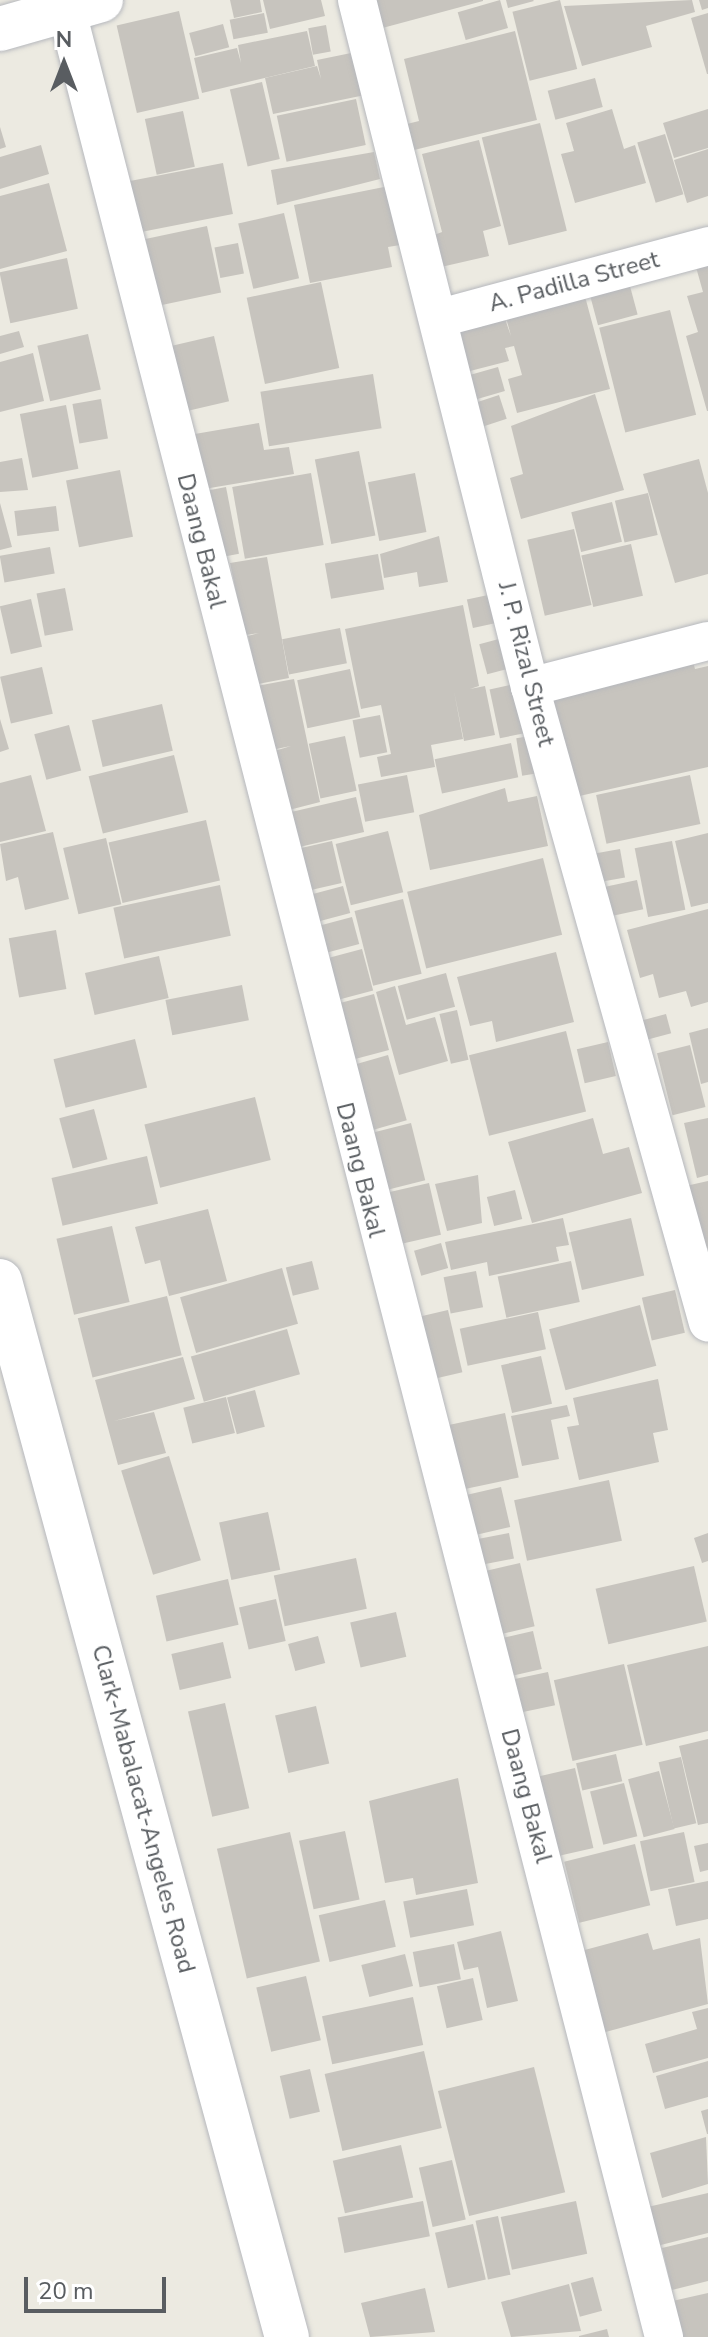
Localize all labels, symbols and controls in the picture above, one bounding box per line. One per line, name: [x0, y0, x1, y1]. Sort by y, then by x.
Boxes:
north arrow: [24, 24, 104, 104]
text: N: [56, 25, 72, 55]
street label: A. Padilla Street: [486, 245, 662, 319]
street label: Daang Bakal: [170, 471, 232, 611]
street label: J. P. Rizal Street: [492, 579, 560, 749]
street label: Daang Bakal: [329, 1100, 391, 1240]
street label: Clark-Mabalacat-Angeles Road: [85, 1642, 201, 1976]
street label: Daang Bakal: [494, 1726, 558, 1866]
scale bar: [28, 2261, 170, 2311]
text: 20 m: [38, 2275, 94, 2307]

